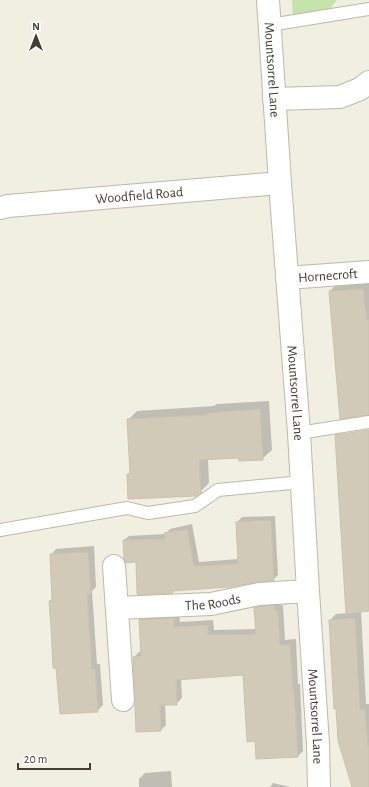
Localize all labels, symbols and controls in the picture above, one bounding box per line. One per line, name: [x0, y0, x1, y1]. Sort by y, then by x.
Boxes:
north arrow: [16, 16, 56, 56]
text: N: [32, 21, 40, 32]
street label: Mountsorrel Lane: [261, 22, 282, 118]
street label: Woodfield Road: [95, 185, 184, 207]
street label: Hornecroft: [298, 267, 359, 285]
street label: Mountsorrel Lane: [284, 345, 305, 441]
street label: The Roods: [185, 592, 242, 613]
street label: Mountsorrel Lane: [305, 668, 324, 764]
scale bar: [18, 745, 90, 771]
text: 20 m: [24, 753, 47, 765]

